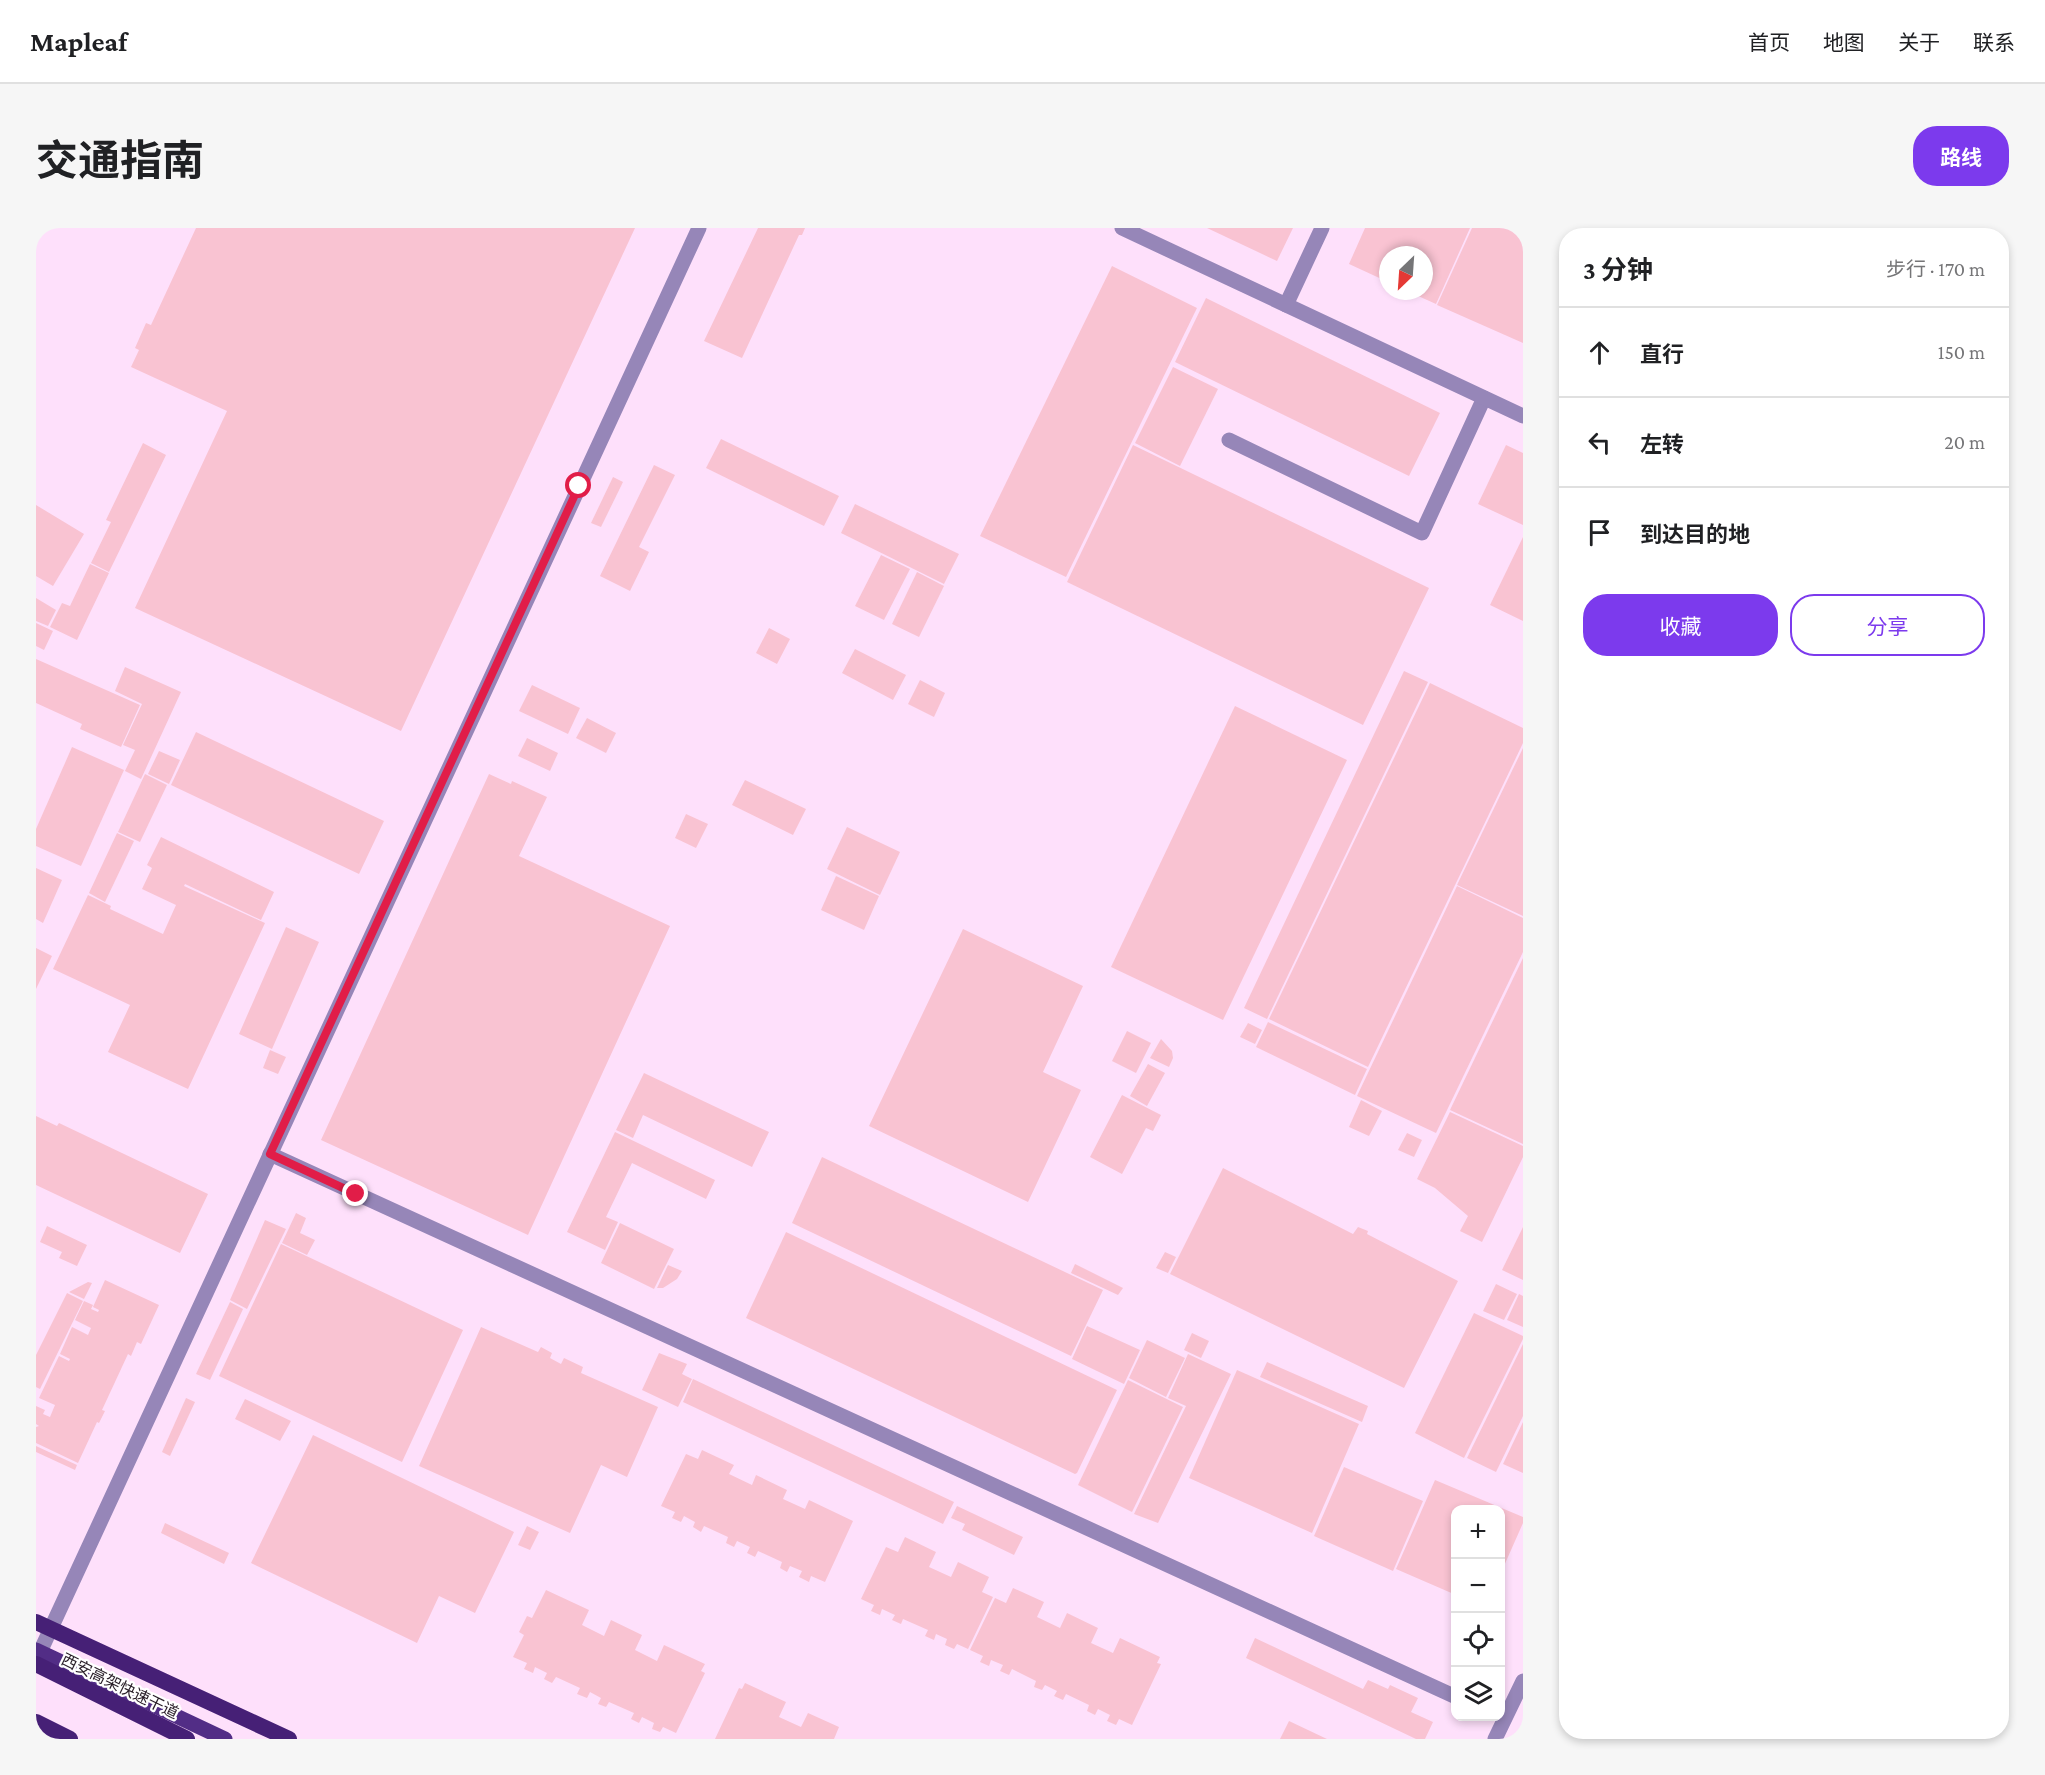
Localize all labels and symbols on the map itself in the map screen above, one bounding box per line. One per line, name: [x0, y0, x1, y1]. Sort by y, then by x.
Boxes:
north arrow: [1379, 246, 1433, 300]
route start: [565, 472, 591, 498]
route end: [342, 1180, 368, 1206]
street label: 西安高架快速干道: [59, 1650, 181, 1722]

